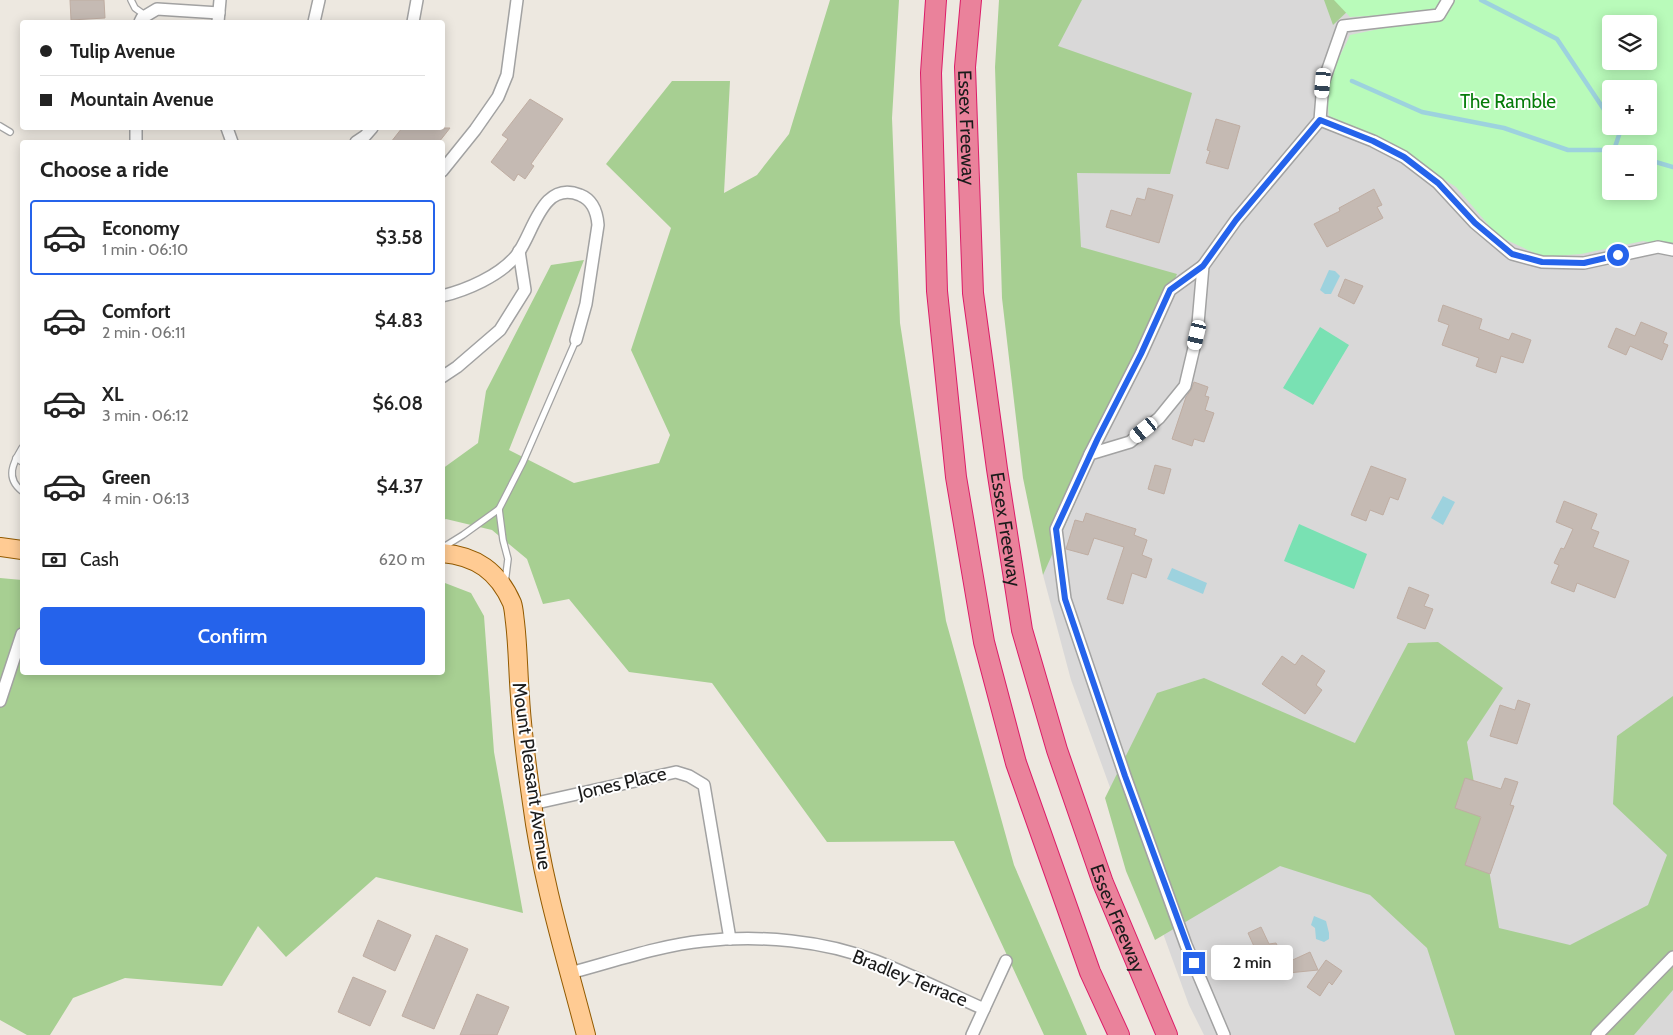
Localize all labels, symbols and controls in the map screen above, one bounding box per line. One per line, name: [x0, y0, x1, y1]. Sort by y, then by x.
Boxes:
map controls: [1602, 15, 1657, 200]
button: layers: [1602, 15, 1657, 70]
text: Tulip Avenue: [70, 40, 175, 63]
car: [1314, 67, 1331, 99]
street label: Essex Freeway: [954, 70, 981, 186]
button: +: [1602, 80, 1657, 135]
text: Mountain Avenue: [70, 88, 214, 111]
park label: The Ramble: [1460, 90, 1556, 113]
button: −: [1602, 145, 1657, 200]
text: Choose a ride: [40, 156, 169, 183]
icon: car: [42, 215, 87, 260]
text: Economy: [102, 217, 180, 240]
text: $3.58: [376, 226, 423, 249]
text: 1 min · 06:10: [102, 240, 188, 259]
route start: [1607, 244, 1629, 266]
icon: car: [42, 298, 87, 343]
text: Comfort: [102, 300, 171, 323]
text: $4.83: [375, 309, 423, 332]
car: [1186, 319, 1207, 351]
text: 2 min · 06:11: [102, 323, 185, 342]
icon: car: [42, 381, 87, 426]
text: XL: [102, 383, 123, 406]
text: $6.08: [372, 392, 423, 415]
text: 3 min · 06:12: [102, 406, 189, 425]
car: [1127, 415, 1160, 445]
icon: car: [42, 464, 87, 509]
text: Green: [102, 466, 151, 489]
street label: Essex Freeway: [986, 470, 1027, 588]
text: $4.37: [377, 475, 423, 498]
text: 4 min · 06:13: [102, 489, 190, 508]
icon: cash: [40, 546, 68, 574]
text: Cash: [80, 548, 119, 571]
text: 620 m: [379, 550, 425, 569]
button: Confirm: [40, 607, 425, 665]
street label: Mount Pleasant Avenue: [507, 681, 557, 872]
street label: Jones Place: [575, 762, 669, 805]
street label: Essex Freeway: [1086, 861, 1151, 976]
street label: Bradley Terrace: [849, 944, 971, 1012]
callout: 2 min: [1212, 946, 1294, 980]
route end: [1183, 952, 1205, 974]
text: 2 min: [1233, 953, 1271, 972]

